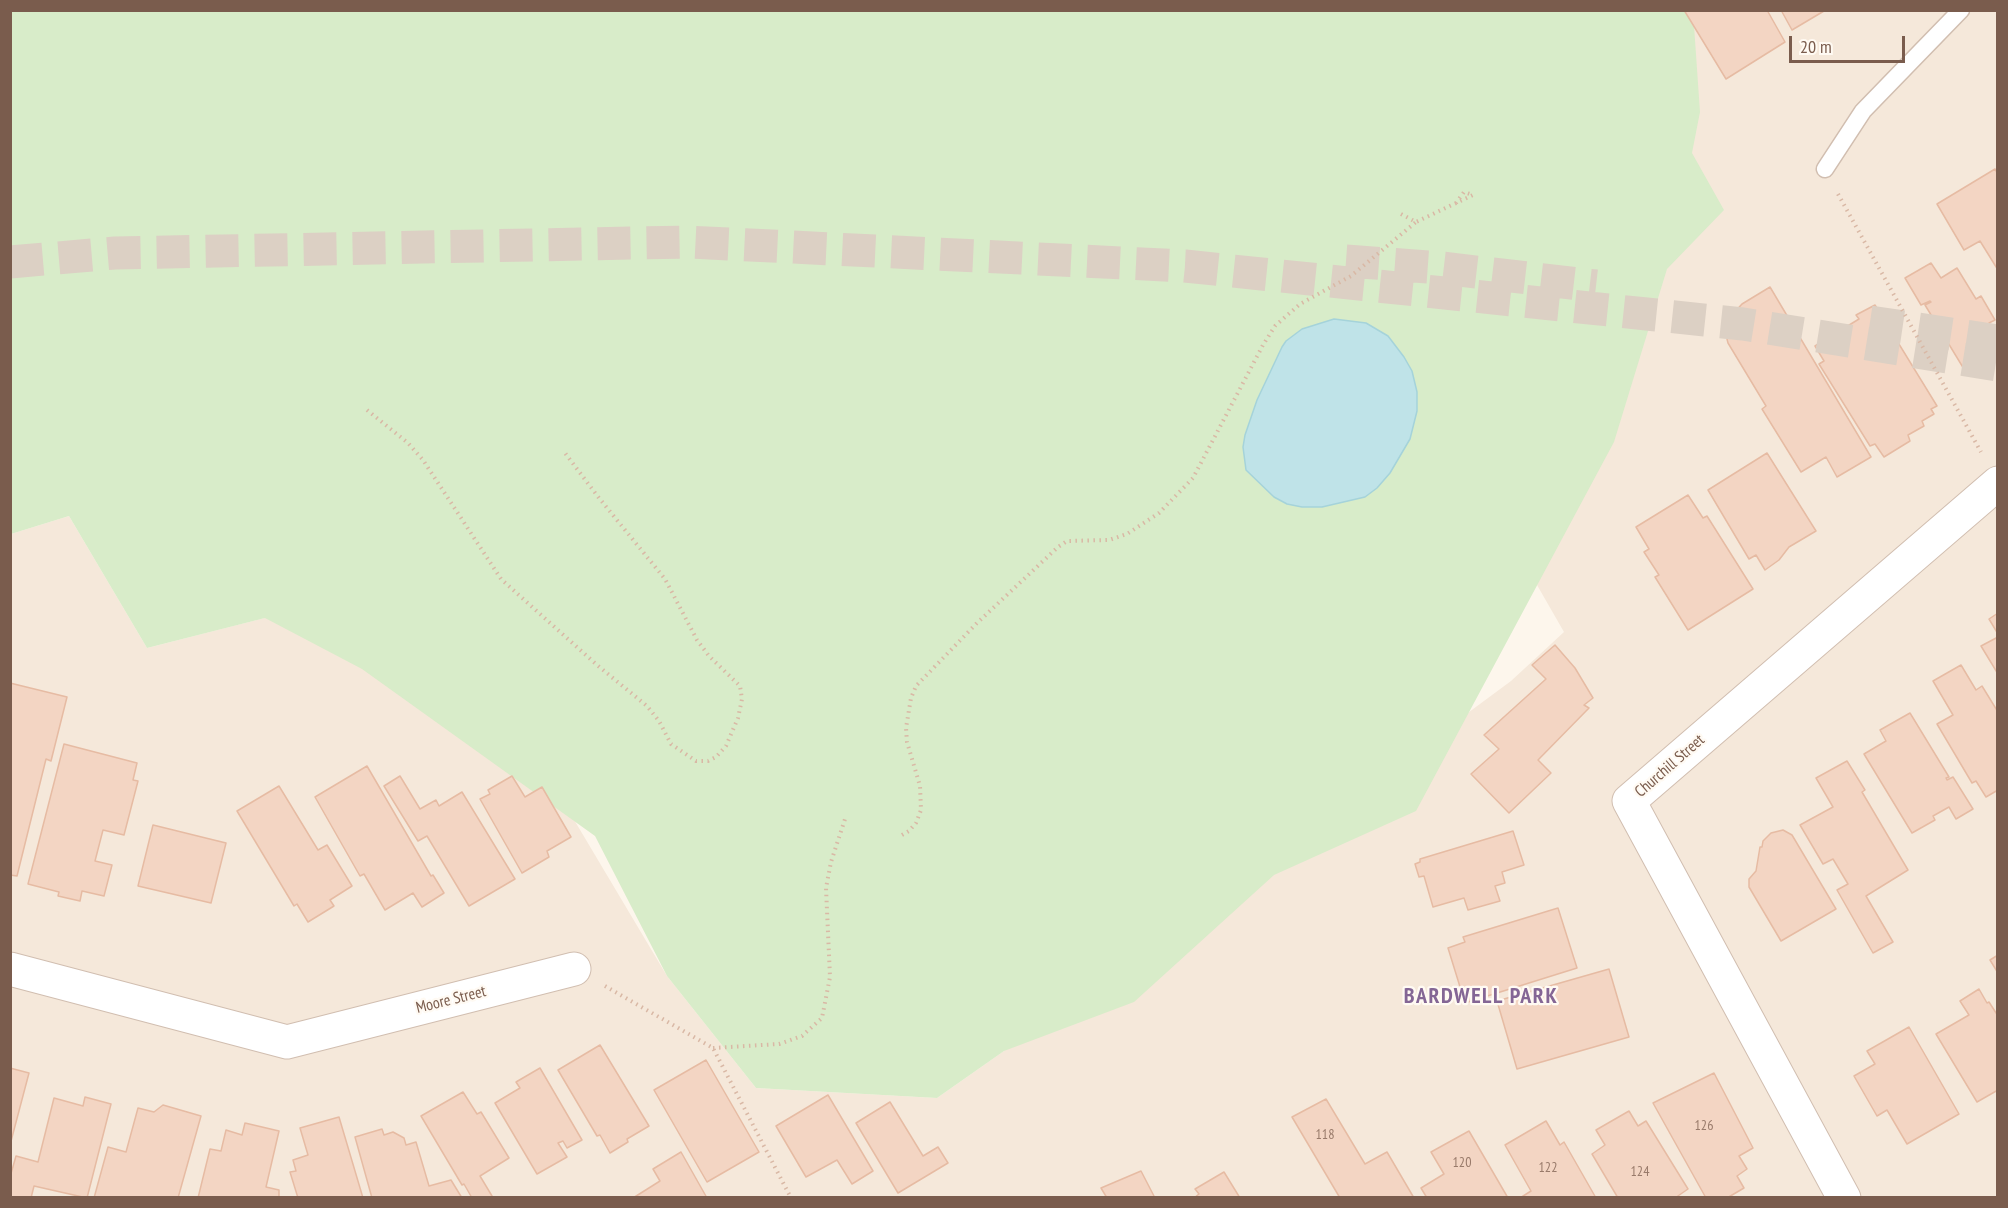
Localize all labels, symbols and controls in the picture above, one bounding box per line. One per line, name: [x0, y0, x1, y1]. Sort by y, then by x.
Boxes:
scale bar: [1792, 24, 1908, 62]
text: 20 m: [1800, 35, 1832, 58]
street label: Churchill Street: [1631, 731, 1709, 801]
street label: Moore Street: [414, 982, 488, 1018]
district label: BARDWELL PARK: [1404, 984, 1558, 1010]
house number: 126: [1695, 1118, 1713, 1134]
house number: 118: [1316, 1127, 1334, 1143]
house number: 120: [1453, 1155, 1471, 1171]
house number: 122: [1539, 1160, 1557, 1176]
house number: 124: [1631, 1164, 1649, 1180]

